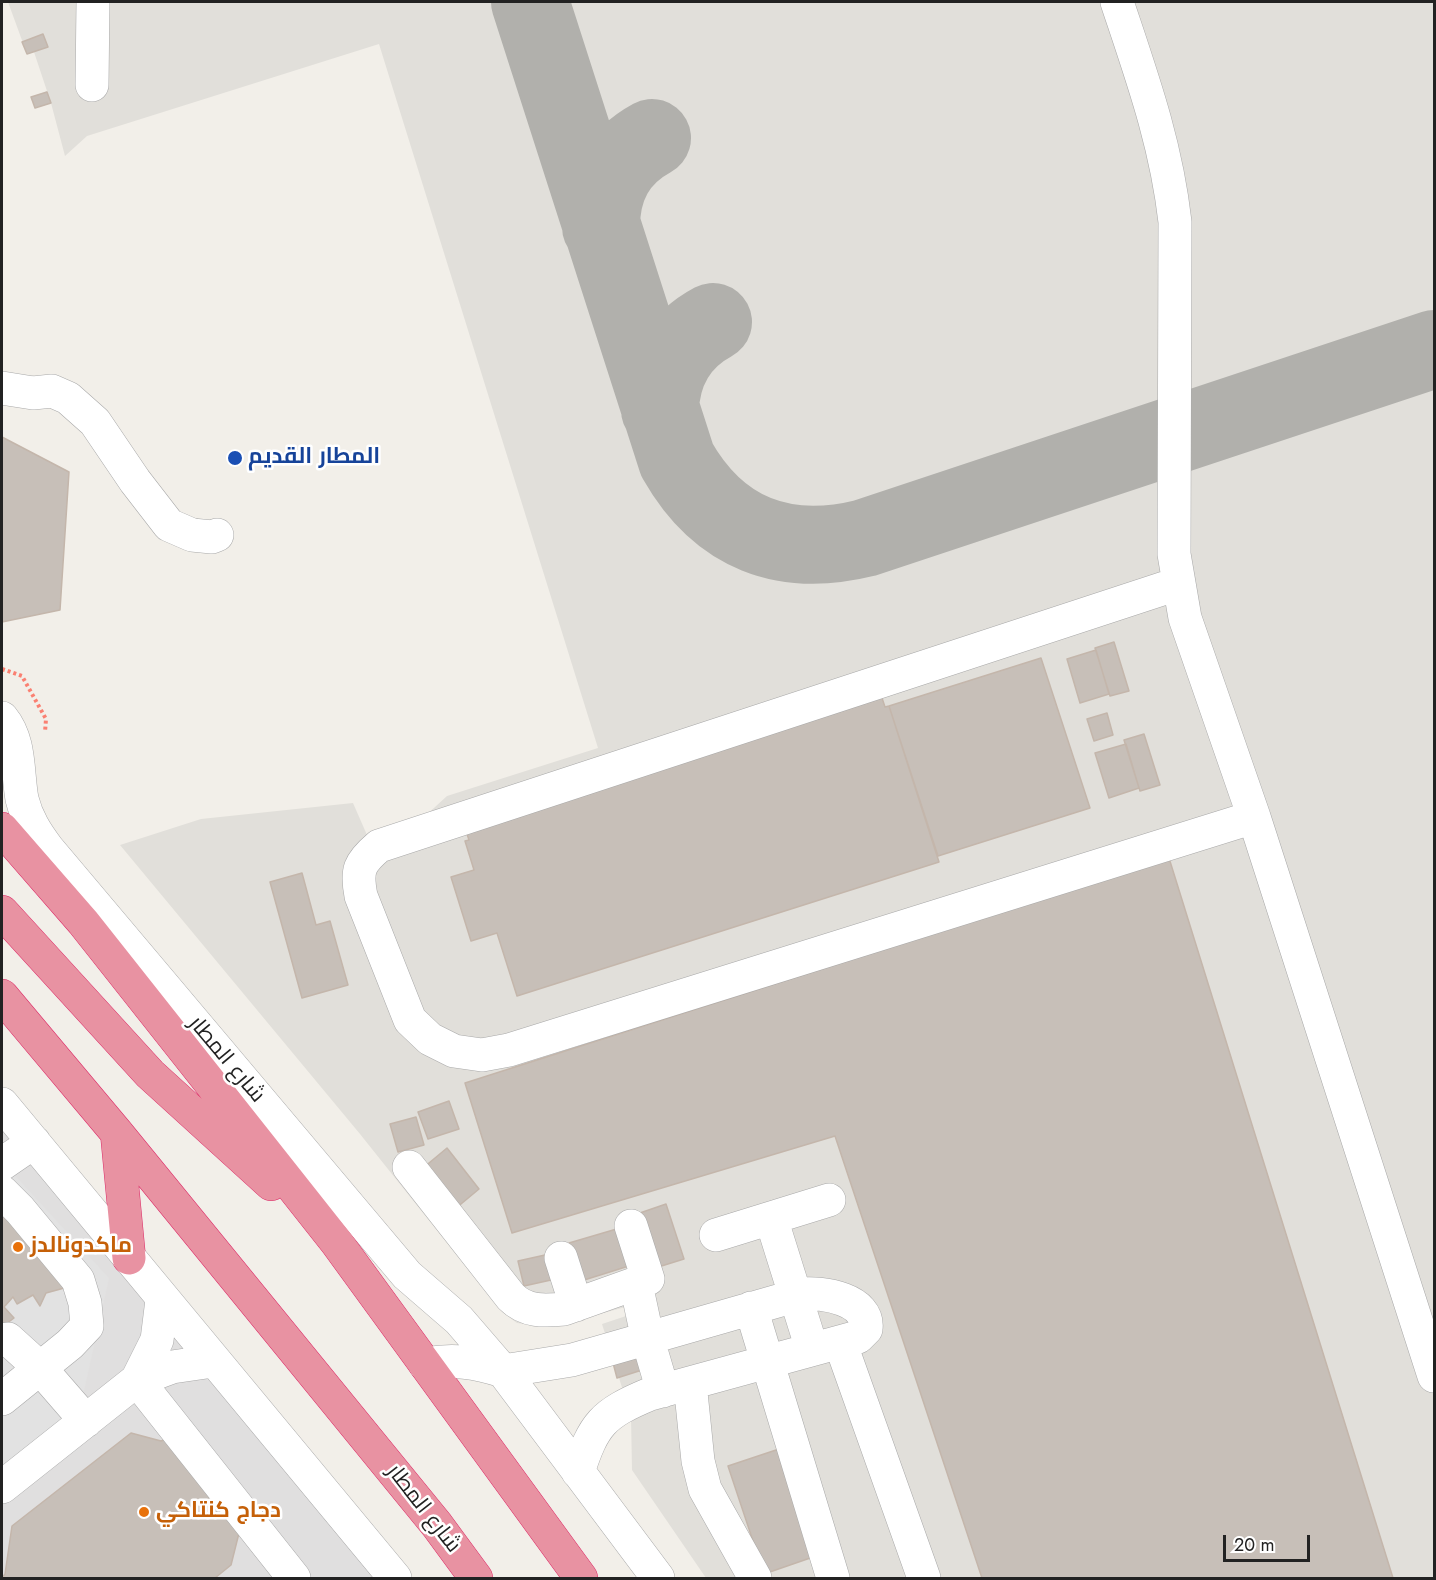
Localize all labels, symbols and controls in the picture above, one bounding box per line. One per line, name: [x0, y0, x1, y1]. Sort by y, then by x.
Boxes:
place label: المطار القديم: [248, 445, 380, 471]
marker: المطار القديم: [226, 449, 244, 467]
street label: شارع المطار: [182, 1011, 270, 1109]
place label: ماكدونالدز: [30, 1234, 132, 1260]
marker: ماكدونالدز: [11, 1240, 25, 1254]
street label: شارع المطار: [380, 1460, 466, 1558]
place label: دجاج كنتاكي: [156, 1499, 281, 1525]
marker: دجاج كنتاكي: [137, 1505, 151, 1519]
scale bar: [1226, 1523, 1313, 1561]
text: 20 m: [1234, 1532, 1274, 1558]

